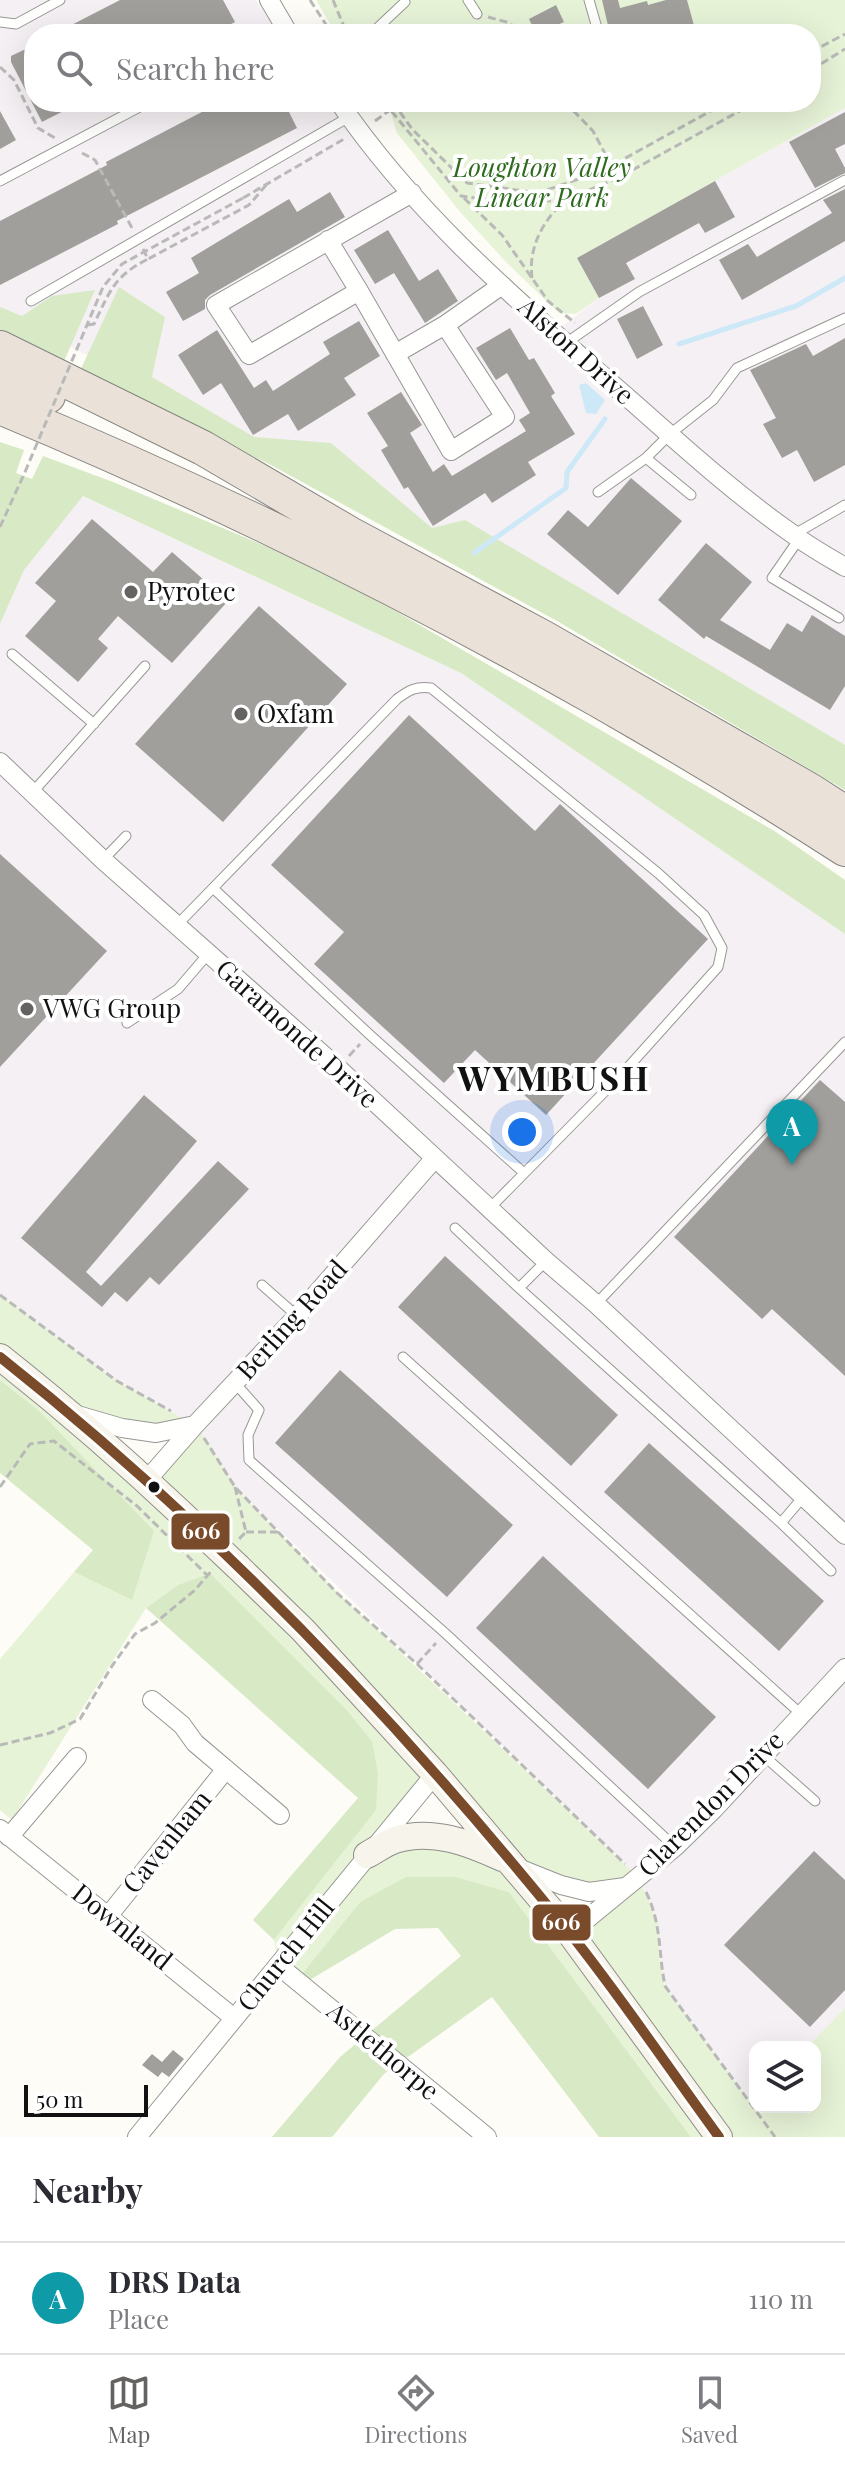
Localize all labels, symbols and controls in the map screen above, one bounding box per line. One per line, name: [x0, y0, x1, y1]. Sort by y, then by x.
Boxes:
search box: [24, 24, 821, 112]
icon: search: [52, 46, 96, 90]
text: Search here: [116, 48, 275, 88]
park label: Loughton Valley Linear Park: [452, 149, 631, 214]
street label: Alston Drive: [511, 288, 642, 411]
place label: Pyrotec: [147, 573, 236, 608]
marker: Pyrotec: [122, 583, 140, 601]
place label: Oxfam: [257, 695, 334, 730]
marker: Oxfam: [232, 705, 250, 723]
street label: Garamonde Drive: [209, 951, 387, 1115]
place label: VWG Group: [42, 990, 181, 1025]
marker: VWG Group: [18, 1000, 36, 1018]
district label: WYMBUSH: [457, 1054, 650, 1100]
pin: A: [766, 1099, 818, 1165]
your location: [502, 1112, 542, 1152]
street label: Berling Road: [228, 1252, 354, 1386]
unlabelled marker: [146, 1479, 162, 1495]
line badge: 606: [170, 1512, 231, 1551]
text: 606: [182, 1515, 220, 1545]
street label: Clarendon Drive: [629, 1722, 791, 1884]
street label: Cavenham: [113, 1782, 218, 1900]
street label: Downland: [66, 1875, 180, 1977]
street label: Church Hill: [228, 1890, 341, 2018]
line badge: 606: [531, 1903, 592, 1942]
text: 606: [542, 1906, 580, 1936]
street label: Astlethorpe: [320, 1992, 447, 2107]
map controls: [749, 2041, 821, 2113]
button: layers: [749, 2041, 821, 2113]
scale bar: [24, 2081, 148, 2117]
text: 50 m: [36, 2084, 83, 2114]
text: Nearby: [32, 2166, 143, 2212]
text: DRS Data: [108, 2261, 241, 2301]
text: A: [49, 2281, 67, 2316]
text: 110 m: [749, 2281, 813, 2316]
text: Place: [108, 2301, 169, 2336]
tab: Map: [107, 2371, 151, 2449]
tab: Directions: [364, 2371, 467, 2449]
tab: Saved: [681, 2371, 738, 2449]

